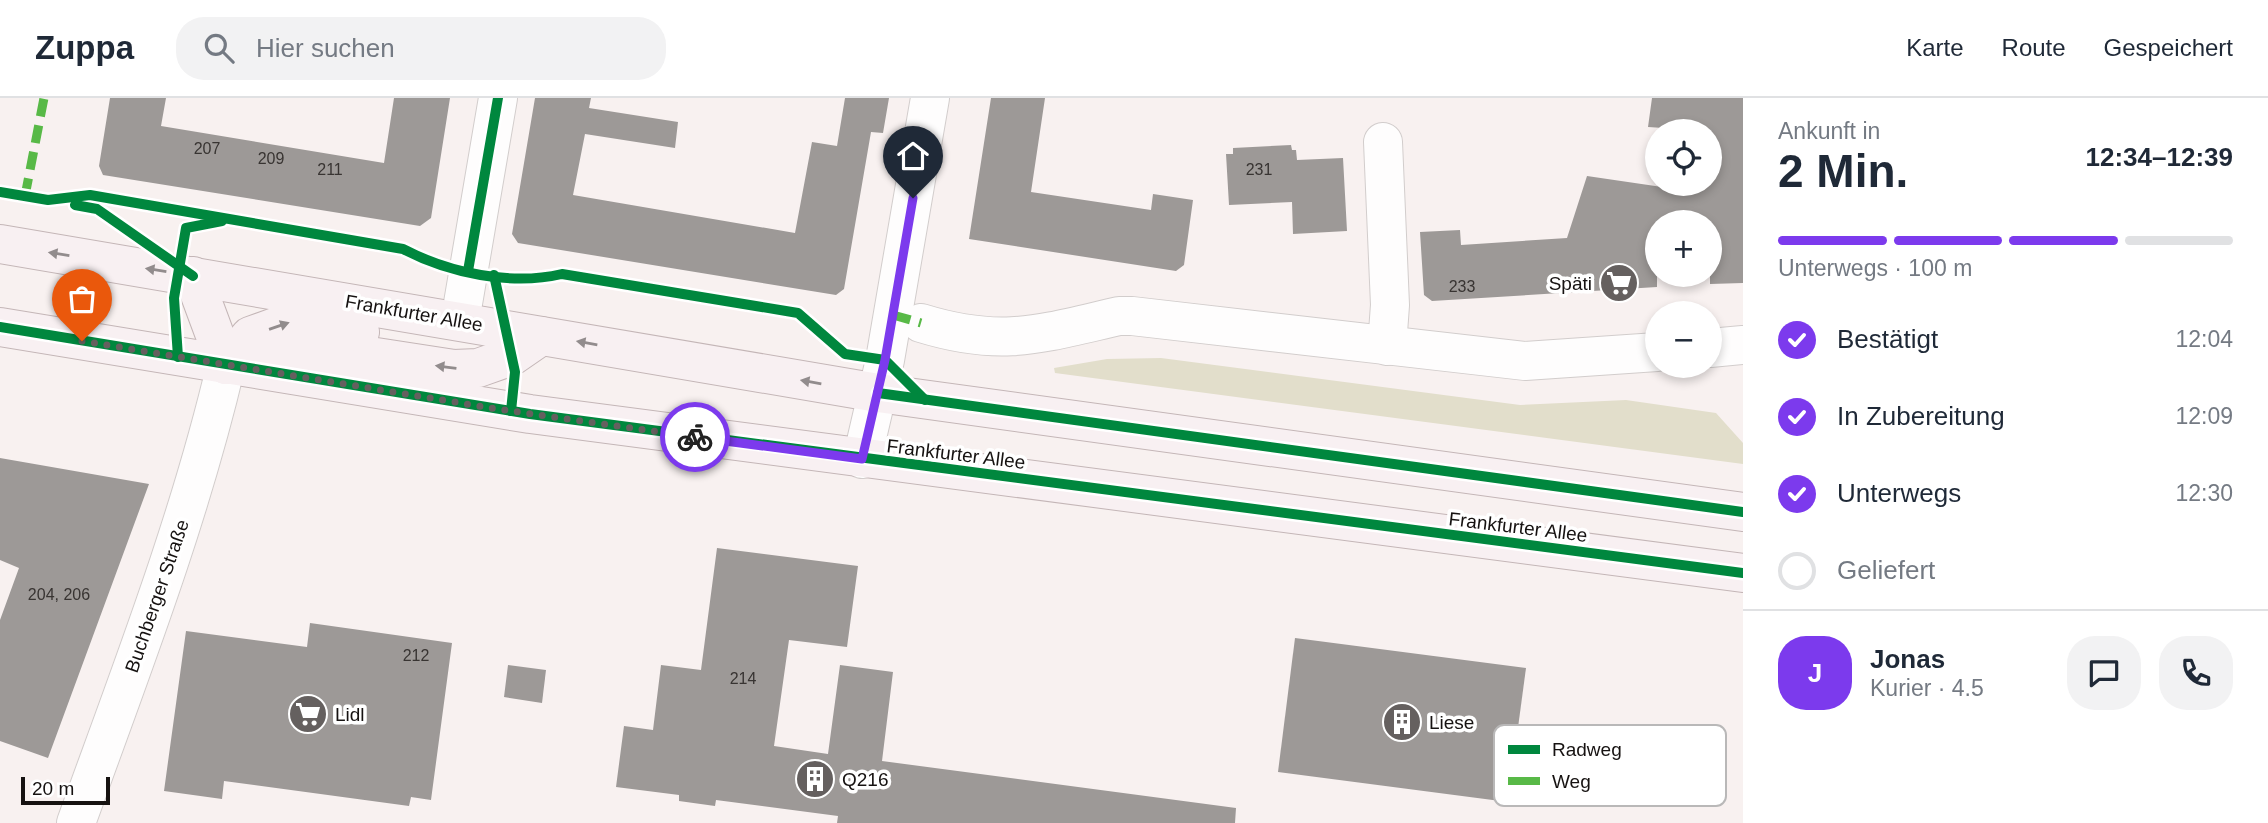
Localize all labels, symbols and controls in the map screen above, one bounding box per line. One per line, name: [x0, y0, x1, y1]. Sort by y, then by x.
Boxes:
search box: [176, 17, 666, 80]
text: Zuppa: [35, 29, 134, 66]
icon: search: [200, 29, 238, 67]
text: Hier suchen: [256, 33, 395, 63]
text: Karte: [1906, 34, 1964, 61]
text: Route: [2002, 34, 2066, 61]
text: Gespeichert: [2104, 34, 2233, 61]
text: Ankunft in: [1778, 118, 1880, 144]
map controls: [1645, 119, 1722, 378]
button: locate: [1645, 119, 1722, 196]
pin: [883, 126, 943, 198]
icon: home: [894, 137, 932, 175]
house number: 207: [194, 140, 220, 157]
text: 12:34–12:39: [2086, 142, 2233, 172]
text: 2 Min.: [1778, 145, 1908, 197]
house number: 209: [258, 150, 284, 167]
house number: 211: [317, 161, 343, 178]
house number: 231: [1246, 161, 1272, 178]
button: +: [1645, 210, 1722, 287]
one-way arrow: [48, 248, 70, 259]
text: Unterwegs · 100 m: [1778, 255, 1972, 281]
supermarket icon: Späti: [1598, 262, 1640, 304]
one-way arrow: [145, 264, 167, 275]
pin: [52, 269, 112, 341]
place label: Späti: [1549, 273, 1592, 294]
house number: 233: [1449, 278, 1475, 295]
icon: bag: [63, 280, 101, 318]
street label: Frankfurter Allee: [344, 291, 484, 335]
button: −: [1645, 301, 1722, 378]
one-way arrow: [269, 320, 290, 331]
icon: check: [1778, 321, 1816, 359]
text: Bestätigt: [1837, 324, 1938, 354]
text: 12:04: [2175, 326, 2233, 352]
one-way arrow: [576, 337, 598, 348]
one-way arrow: [435, 362, 457, 373]
one-way arrow: [800, 376, 822, 387]
icon: check: [1778, 398, 1816, 436]
text: In Zubereitung: [1837, 401, 2005, 431]
courier: [660, 402, 730, 472]
text: 12:09: [2175, 403, 2233, 429]
icon: bike: [676, 418, 714, 456]
street label: Frankfurter Allee: [886, 435, 1026, 473]
icon: check: [1778, 475, 1816, 513]
text: Unterwegs: [1837, 478, 1961, 508]
text: 12:30: [2175, 480, 2233, 506]
street label: Frankfurter Allee: [1448, 508, 1588, 546]
street label: Buchberger Straße: [121, 517, 193, 675]
text: Geliefert: [1837, 555, 1935, 585]
house number: 204, 206: [28, 586, 90, 603]
button: chat: [2067, 636, 2141, 710]
button: phone: [2159, 636, 2233, 710]
text: Jonas: [1870, 644, 1945, 674]
house number: 212: [403, 647, 429, 664]
text: J: [1808, 658, 1822, 688]
house number: 214: [730, 670, 756, 687]
text: Kurier · 4.5: [1870, 675, 1984, 701]
supermarket icon: Lidl: [287, 693, 329, 735]
building icon: Liese: [1381, 701, 1423, 743]
place label: Lidl: [335, 704, 365, 725]
place label: Liese: [1429, 712, 1474, 733]
legend: [1494, 725, 1726, 806]
text: Radweg: [1552, 739, 1622, 760]
building icon: Q216: [794, 758, 836, 800]
place label: Q216: [842, 769, 888, 790]
text: Weg: [1552, 771, 1591, 792]
scale bar: [21, 774, 110, 806]
text: 20 m: [32, 778, 74, 799]

